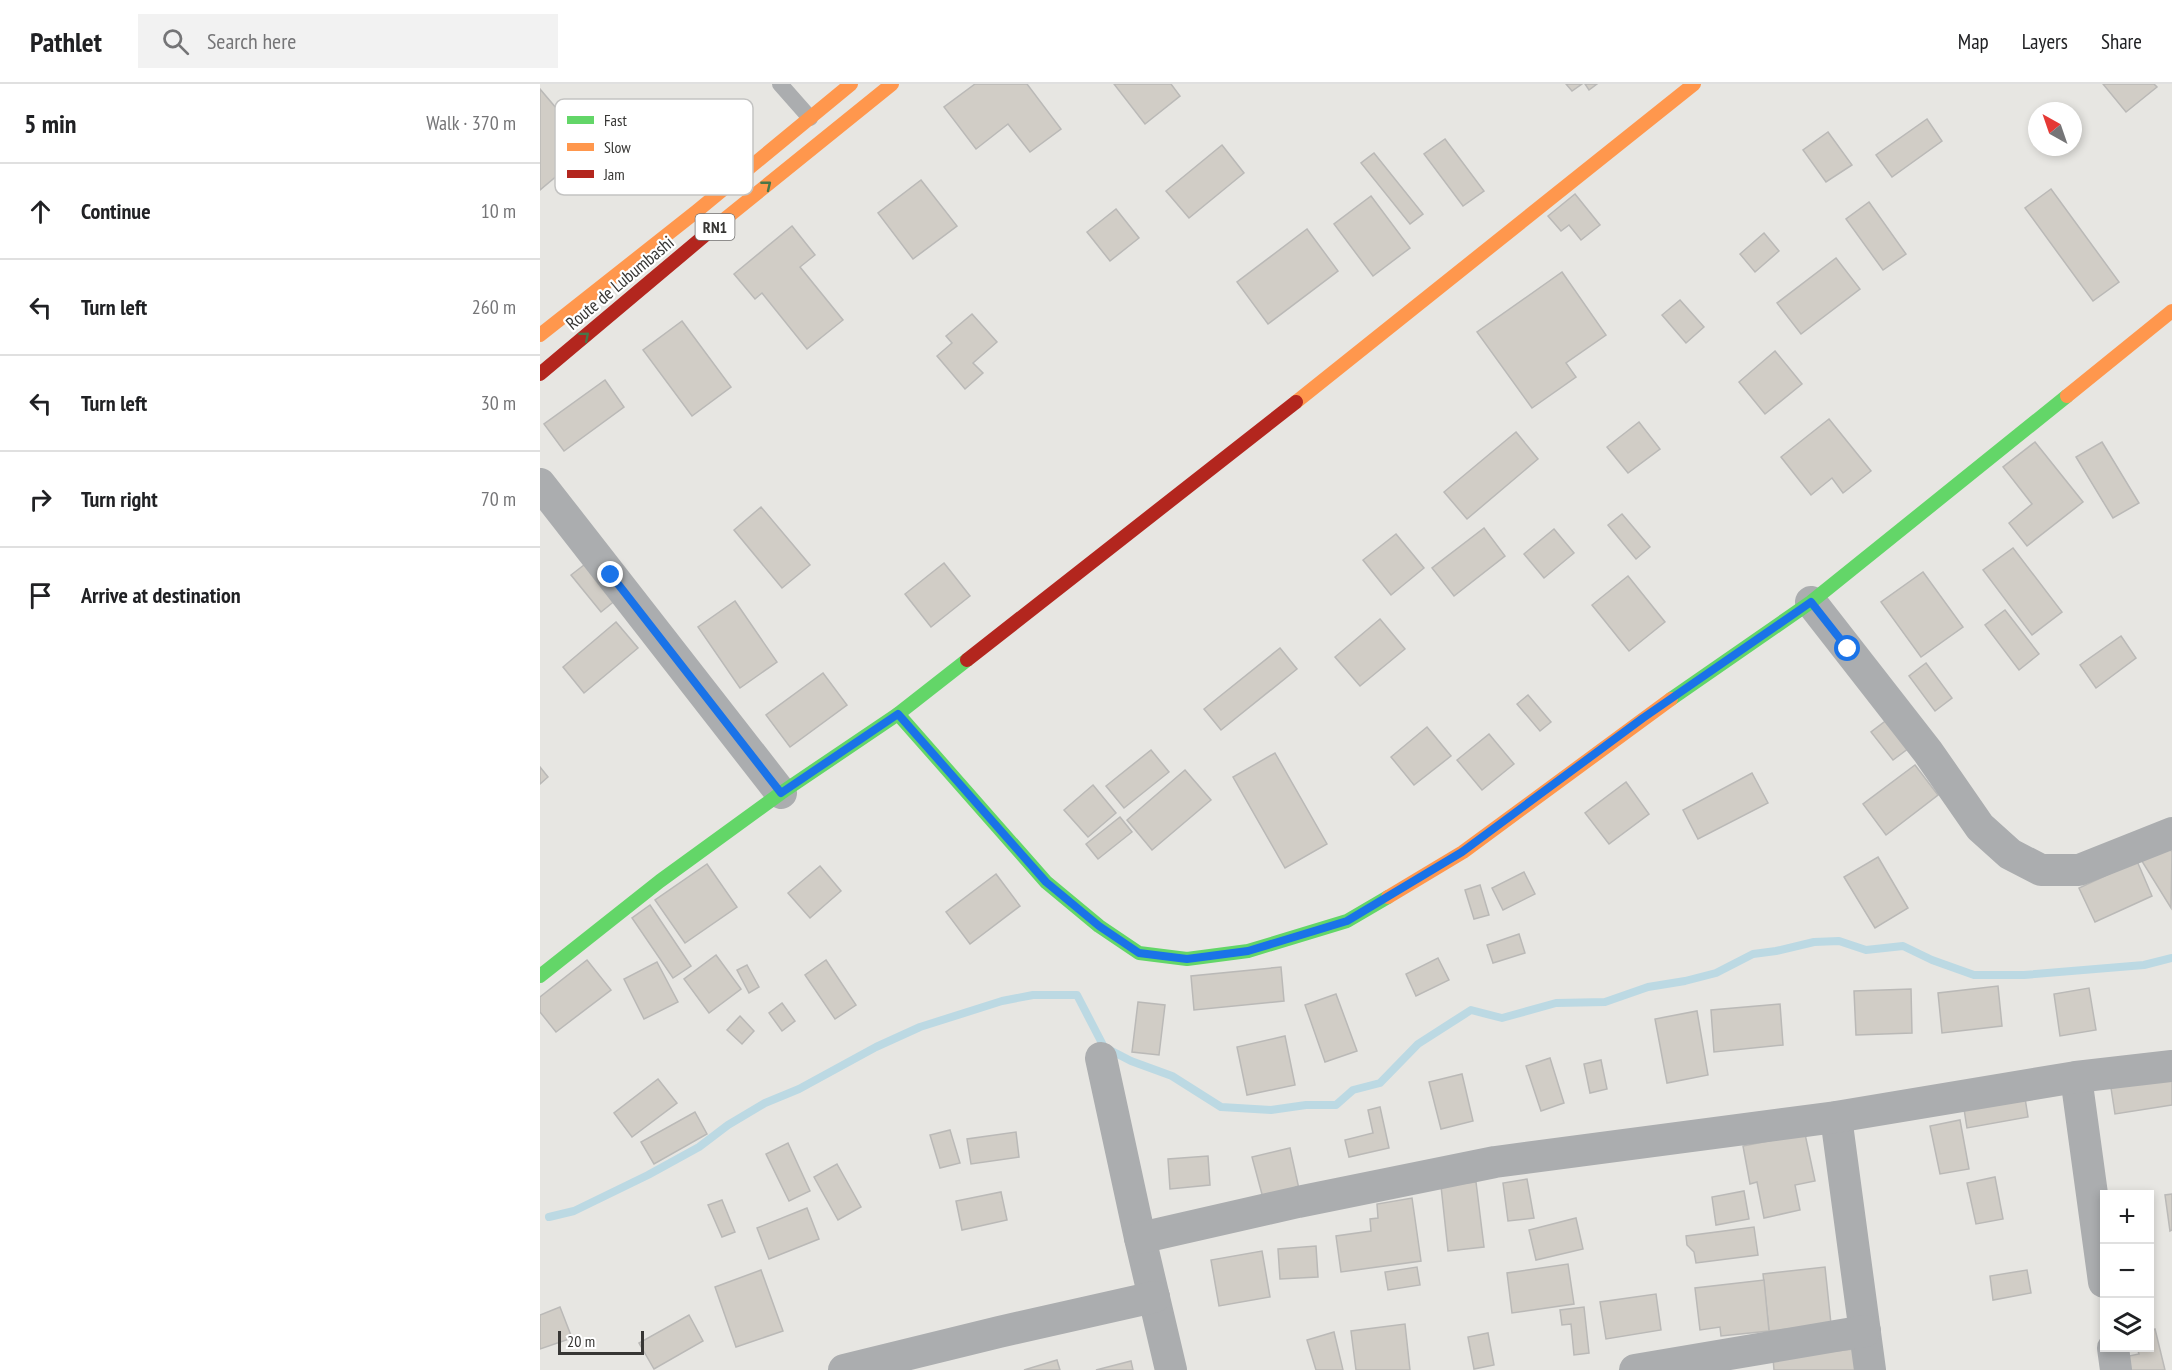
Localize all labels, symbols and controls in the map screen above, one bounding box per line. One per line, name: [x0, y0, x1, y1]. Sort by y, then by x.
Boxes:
search box: [138, 14, 558, 68]
text: Pathlet: [30, 23, 102, 60]
icon: search: [159, 25, 192, 58]
text: Search here: [207, 27, 296, 55]
text: Map: [1958, 28, 1989, 55]
text: Layers: [2022, 28, 2068, 55]
text: Share: [2101, 28, 2142, 55]
legend: [555, 99, 753, 195]
north arrow: [2028, 102, 2082, 156]
text: 5 min: [24, 107, 77, 140]
text: Walk · 370 m: [426, 110, 516, 136]
text: Fast: [604, 110, 627, 130]
text: Slow: [604, 137, 631, 157]
text: Jam: [603, 164, 625, 184]
one-way arrow: [760, 181, 771, 192]
icon: ahead: [24, 195, 57, 228]
text: Continue: [81, 197, 151, 225]
text: 10 m: [481, 198, 516, 224]
road number: RN1: [696, 214, 735, 240]
street label: Route de Lubumbashi: [561, 231, 678, 334]
icon: left: [24, 291, 57, 324]
text: Turn left: [81, 293, 147, 321]
text: 260 m: [472, 294, 516, 320]
one-way arrow: [578, 332, 589, 343]
icon: left: [24, 387, 57, 420]
text: Turn left: [81, 389, 147, 417]
text: 30 m: [481, 390, 516, 416]
icon: right: [24, 483, 57, 516]
text: Turn right: [81, 485, 158, 513]
text: 70 m: [481, 486, 516, 512]
route end: [597, 561, 623, 587]
icon: arrive: [24, 579, 57, 612]
text: Arrive at destination: [81, 581, 241, 609]
route start: [1834, 635, 1860, 661]
map controls: [2100, 1190, 2154, 1352]
button: +: [2100, 1190, 2154, 1244]
button: −: [2100, 1244, 2154, 1298]
button: layers: [2100, 1298, 2154, 1352]
scale bar: [558, 1328, 644, 1356]
text: 20 m: [567, 1331, 595, 1351]

